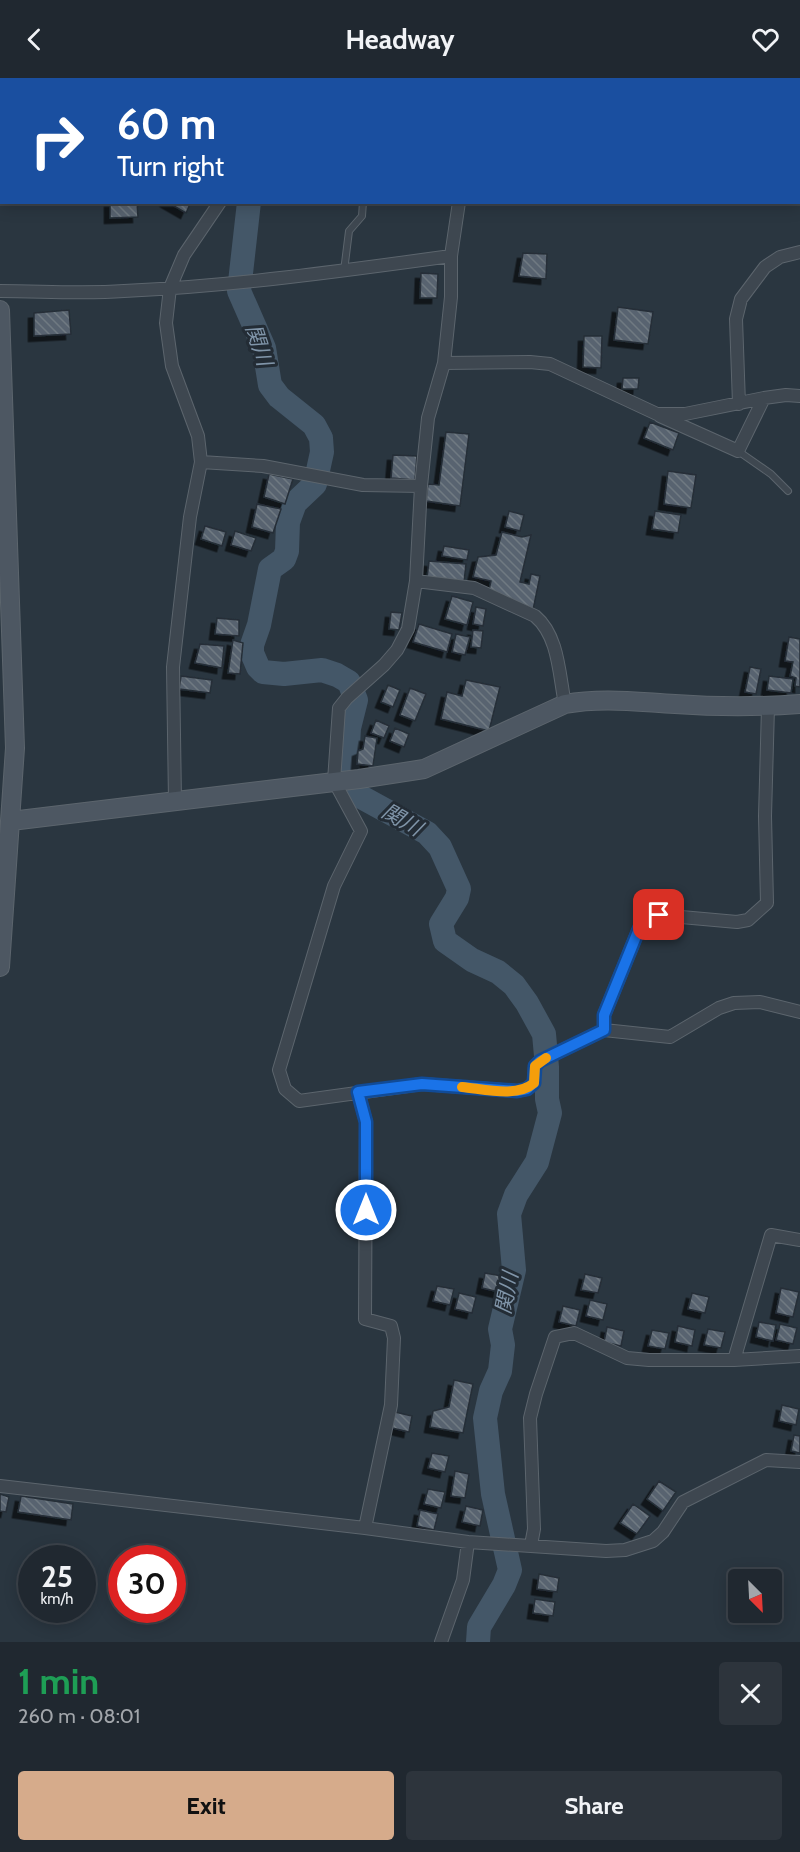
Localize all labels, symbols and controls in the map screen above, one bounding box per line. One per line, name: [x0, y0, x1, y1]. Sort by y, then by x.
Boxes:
icon: back: [18, 23, 51, 56]
text: Headway: [346, 23, 454, 56]
icon: heart: [749, 23, 782, 56]
text: 60 m: [117, 98, 216, 150]
icon: right: [18, 102, 96, 180]
text: Turn right: [117, 150, 224, 183]
water label: 関川: [241, 321, 278, 371]
water label: 関川: [378, 798, 428, 842]
pin: [633, 889, 684, 940]
icon: arrive: [642, 898, 675, 931]
position arrow: [334, 1178, 398, 1242]
water label: 関川: [490, 1268, 523, 1316]
speed limit sign: 30: [108, 1545, 186, 1623]
text: 25: [41, 1558, 73, 1595]
north arrow: [728, 1569, 782, 1623]
map controls: [728, 1569, 782, 1623]
text: km/h: [41, 1590, 73, 1608]
text: 1 min: [18, 1659, 99, 1703]
button: close: [719, 1662, 782, 1725]
text: 260 m · 08:01: [18, 1704, 140, 1728]
button: Exit: [18, 1771, 394, 1840]
button: Share: [406, 1771, 782, 1840]

